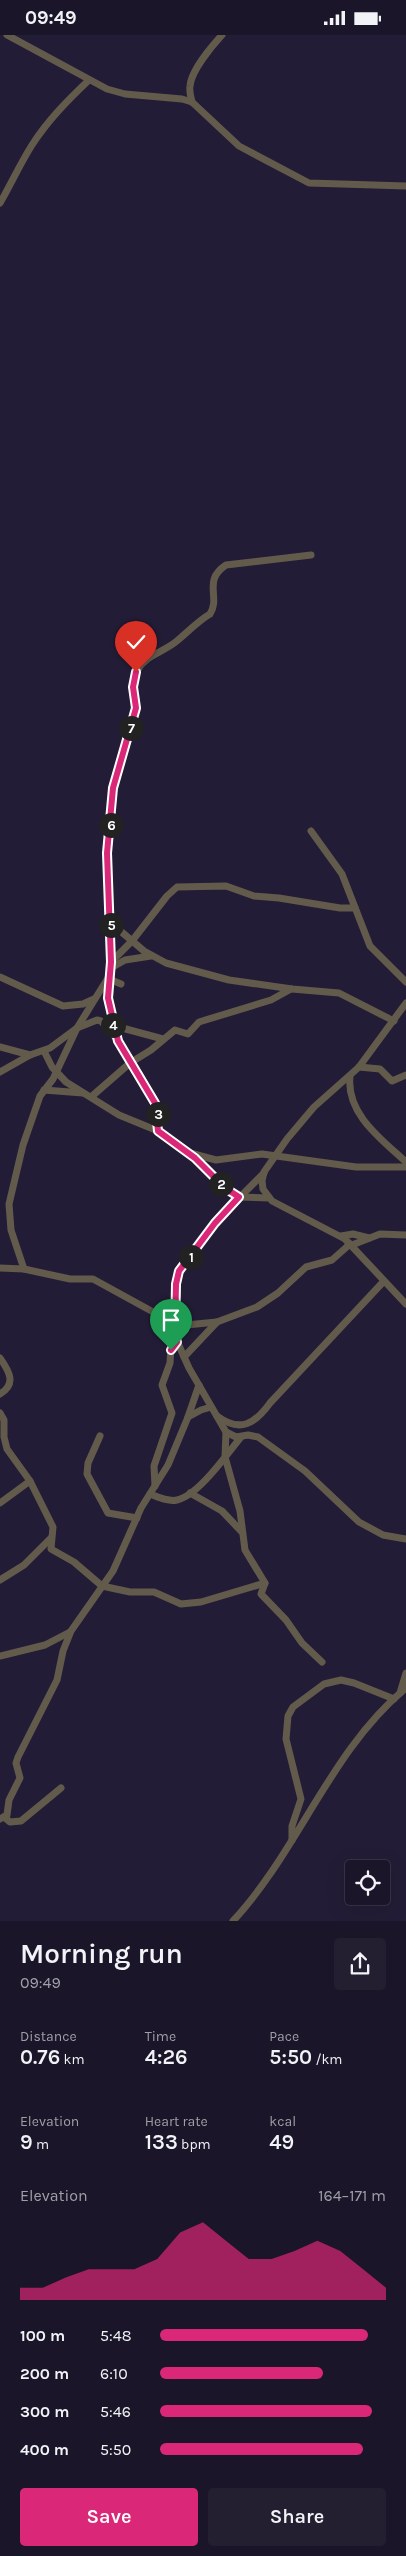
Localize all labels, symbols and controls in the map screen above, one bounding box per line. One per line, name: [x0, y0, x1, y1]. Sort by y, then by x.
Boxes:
text: 09:49: [25, 7, 77, 29]
pin: [115, 621, 157, 672]
icon: check: [122, 628, 150, 656]
pin: 7: [118, 715, 144, 741]
text: 7: [128, 720, 135, 737]
pin: 6: [98, 813, 124, 837]
text: 6: [107, 817, 116, 834]
pin: 5: [98, 913, 124, 937]
text: 5: [107, 917, 116, 934]
pin: 4: [100, 1013, 126, 1037]
text: 4: [109, 1017, 118, 1034]
pin: 3: [146, 1101, 170, 1127]
text: 3: [154, 1106, 163, 1123]
pin: 2: [208, 1171, 234, 1197]
text: 2: [217, 1176, 226, 1193]
pin: 1: [178, 1245, 204, 1269]
text: 1: [189, 1249, 194, 1266]
pin: [150, 1299, 192, 1350]
icon: arrive: [157, 1306, 185, 1334]
map controls: [345, 1860, 390, 1905]
button: locate: [345, 1860, 390, 1905]
text: Morning run: [20, 1937, 183, 1970]
button: share: [334, 1938, 386, 1990]
text: 09:49: [20, 1973, 61, 1992]
text: Distance: [20, 2028, 77, 2045]
text: Time: [145, 2028, 176, 2045]
text: Pace: [269, 2028, 299, 2045]
text: 0.76: [20, 2045, 60, 2069]
text: 4:26: [145, 2045, 188, 2069]
text: 5:50: [269, 2045, 312, 2069]
text: km: [60, 2051, 85, 2068]
text: /km: [312, 2051, 342, 2068]
text: Elevation: [20, 2113, 79, 2130]
text: Heart rate: [145, 2113, 208, 2130]
text: kcal: [269, 2113, 296, 2130]
text: 9: [20, 2130, 33, 2154]
text: 133: [145, 2130, 178, 2154]
text: 49: [269, 2130, 294, 2154]
text: m: [33, 2136, 49, 2153]
text: bpm: [178, 2136, 211, 2153]
text: Elevation: [20, 2186, 88, 2205]
text: 164–171 m: [318, 2186, 386, 2205]
text: 100 m: [20, 2326, 65, 2345]
text: 5:48: [100, 2326, 132, 2345]
text: 200 m: [20, 2364, 69, 2383]
text: 6:10: [100, 2364, 128, 2383]
text: 300 m: [20, 2402, 69, 2421]
text: 5:46: [100, 2402, 131, 2421]
text: 400 m: [20, 2440, 69, 2459]
text: 5:50: [100, 2440, 131, 2459]
button: Save: [20, 2488, 198, 2546]
button: Share: [208, 2488, 386, 2546]

